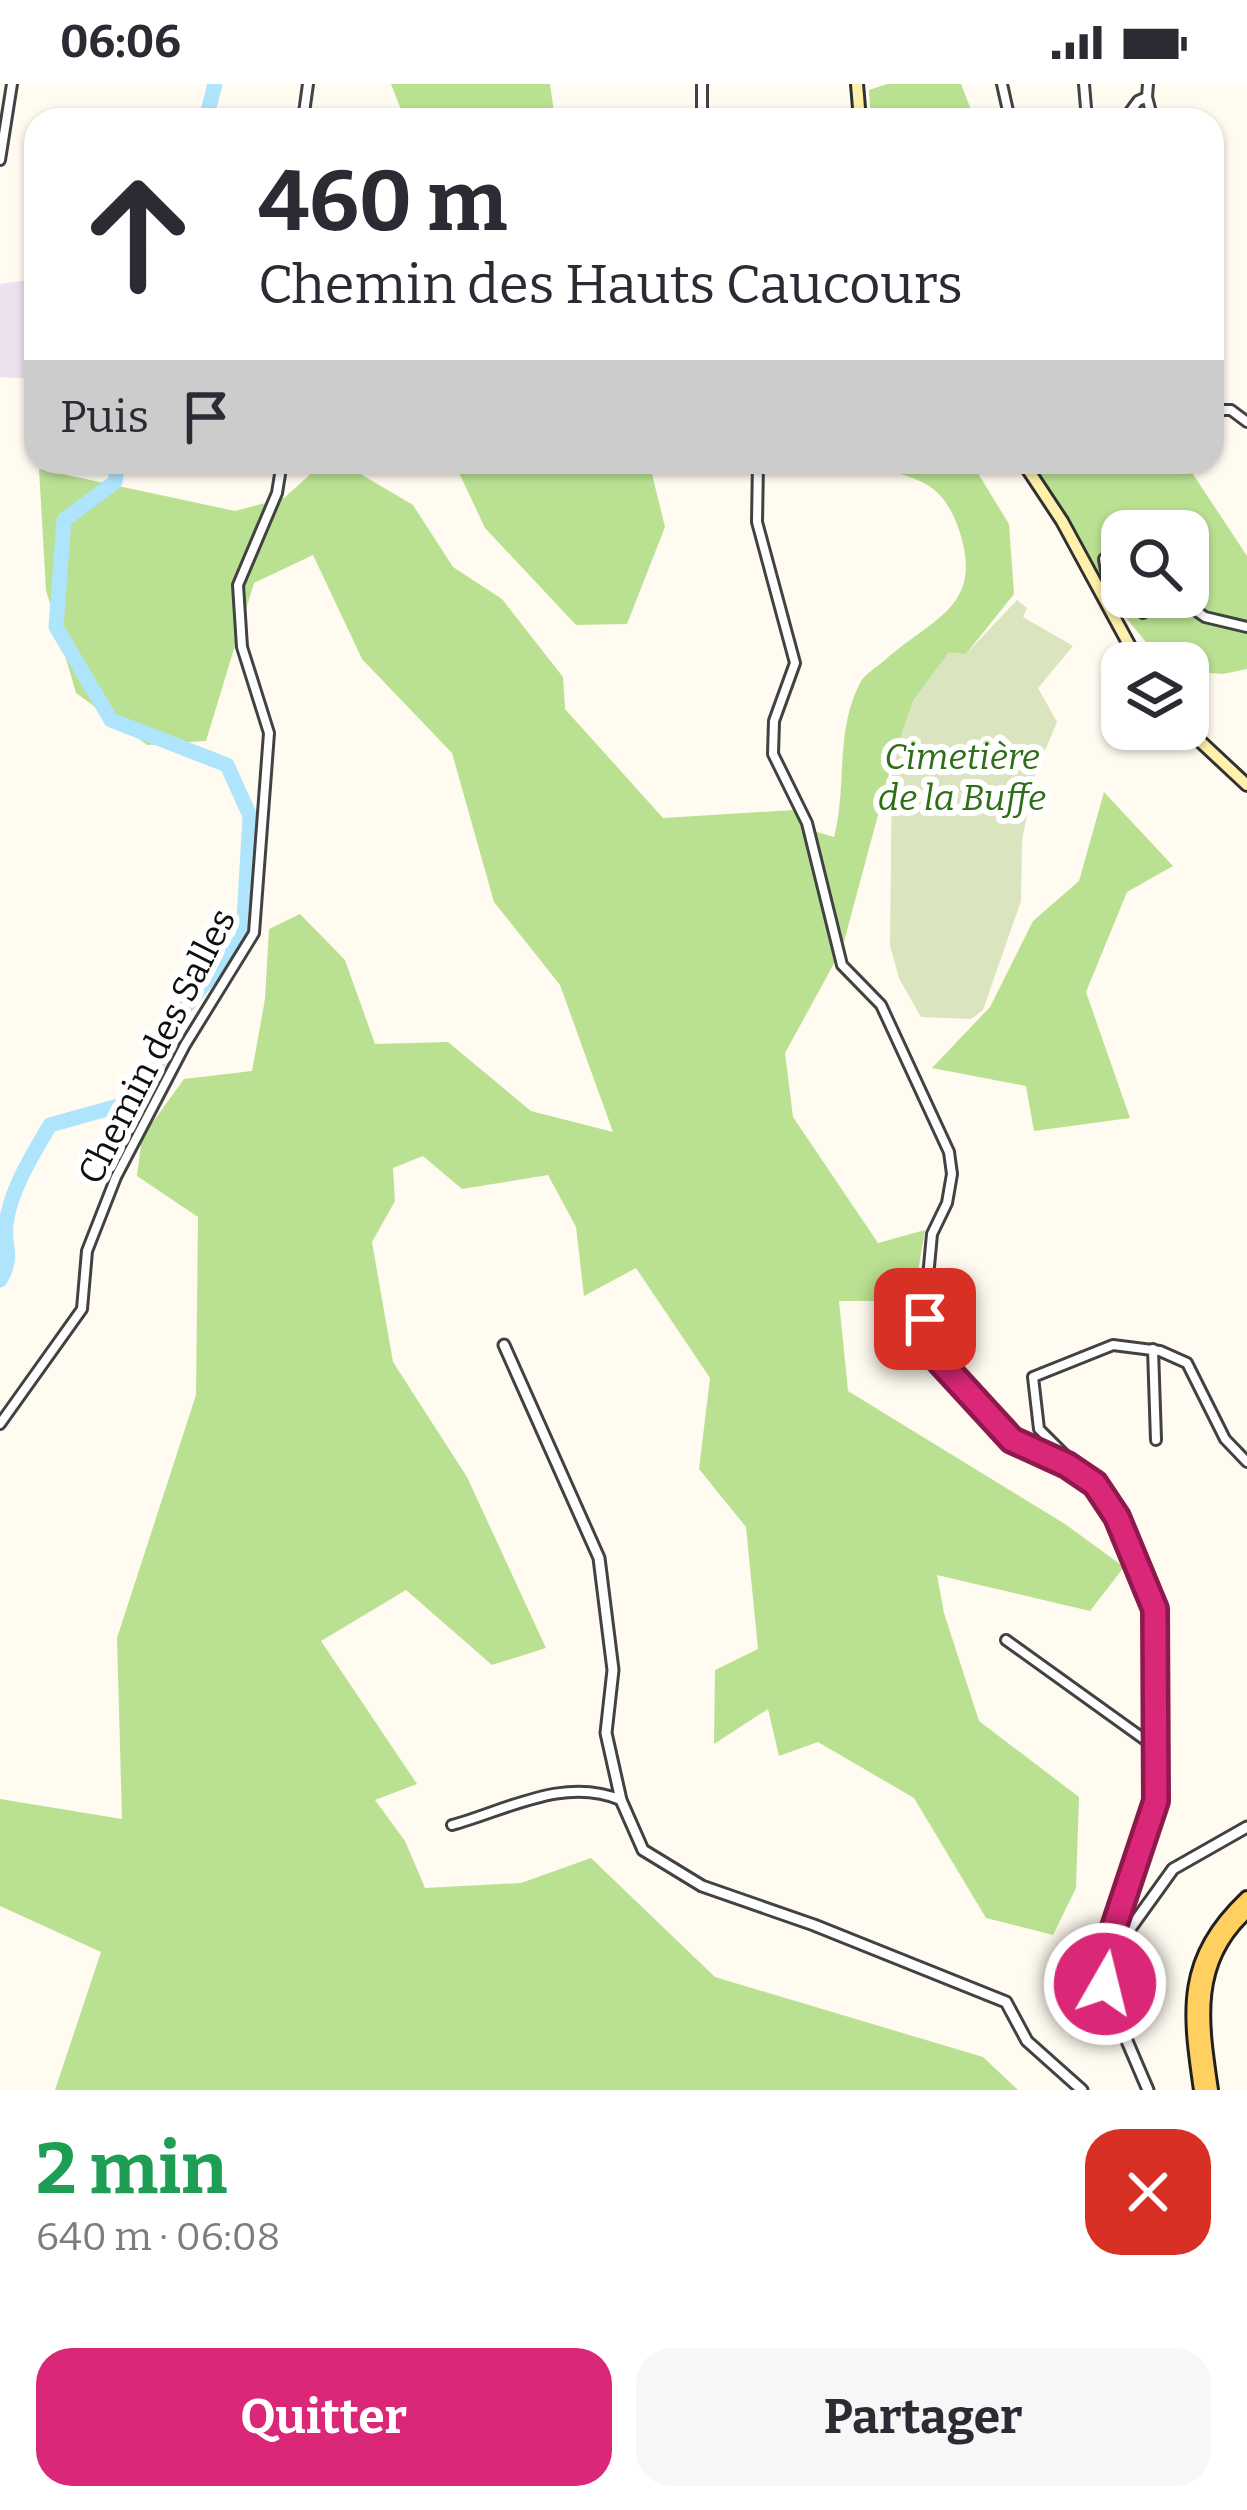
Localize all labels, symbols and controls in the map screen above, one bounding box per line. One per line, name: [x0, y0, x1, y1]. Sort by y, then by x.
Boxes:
text: 06:06: [60, 15, 181, 69]
text: 460 m: [258, 151, 507, 252]
icon: ahead: [60, 156, 216, 312]
text: Chemin des Hauts Caucours: [258, 253, 963, 317]
icon: arrive: [173, 384, 239, 450]
text: Puis: [60, 390, 149, 444]
map controls: [1101, 510, 1209, 750]
button: search: [1101, 510, 1209, 618]
button: layers: [1101, 642, 1209, 750]
park label: Cimetière de la Buffe: [878, 735, 1046, 820]
street label: Chemin des Salles: [69, 902, 245, 1191]
pin: [874, 1268, 976, 1370]
icon: arrive: [892, 1286, 958, 1352]
position arrow: [1042, 1921, 1168, 2047]
text: 2 min: [36, 2126, 227, 2212]
button: close: [1085, 2129, 1211, 2255]
text: 640 m · 06:08: [36, 2214, 280, 2260]
button: Quitter: [36, 2348, 612, 2486]
button: Partager: [636, 2348, 1211, 2486]

